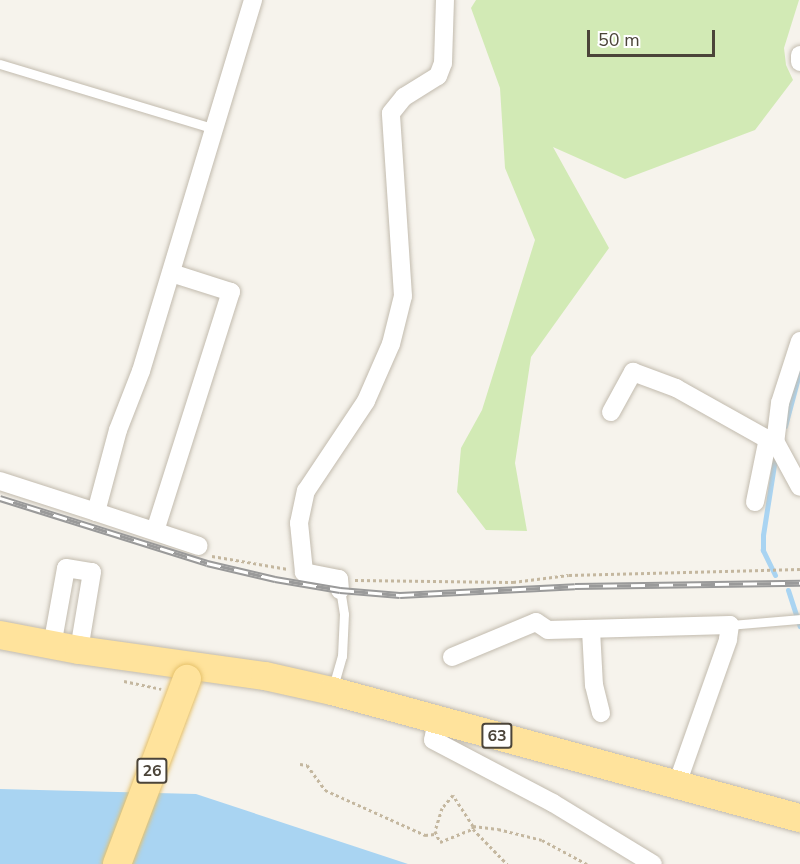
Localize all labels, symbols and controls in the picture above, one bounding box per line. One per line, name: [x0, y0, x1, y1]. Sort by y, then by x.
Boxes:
scale bar: [590, 18, 718, 56]
text: 50 m: [598, 28, 640, 52]
road number: 63: [480, 723, 514, 749]
road number: 26: [136, 758, 168, 784]

